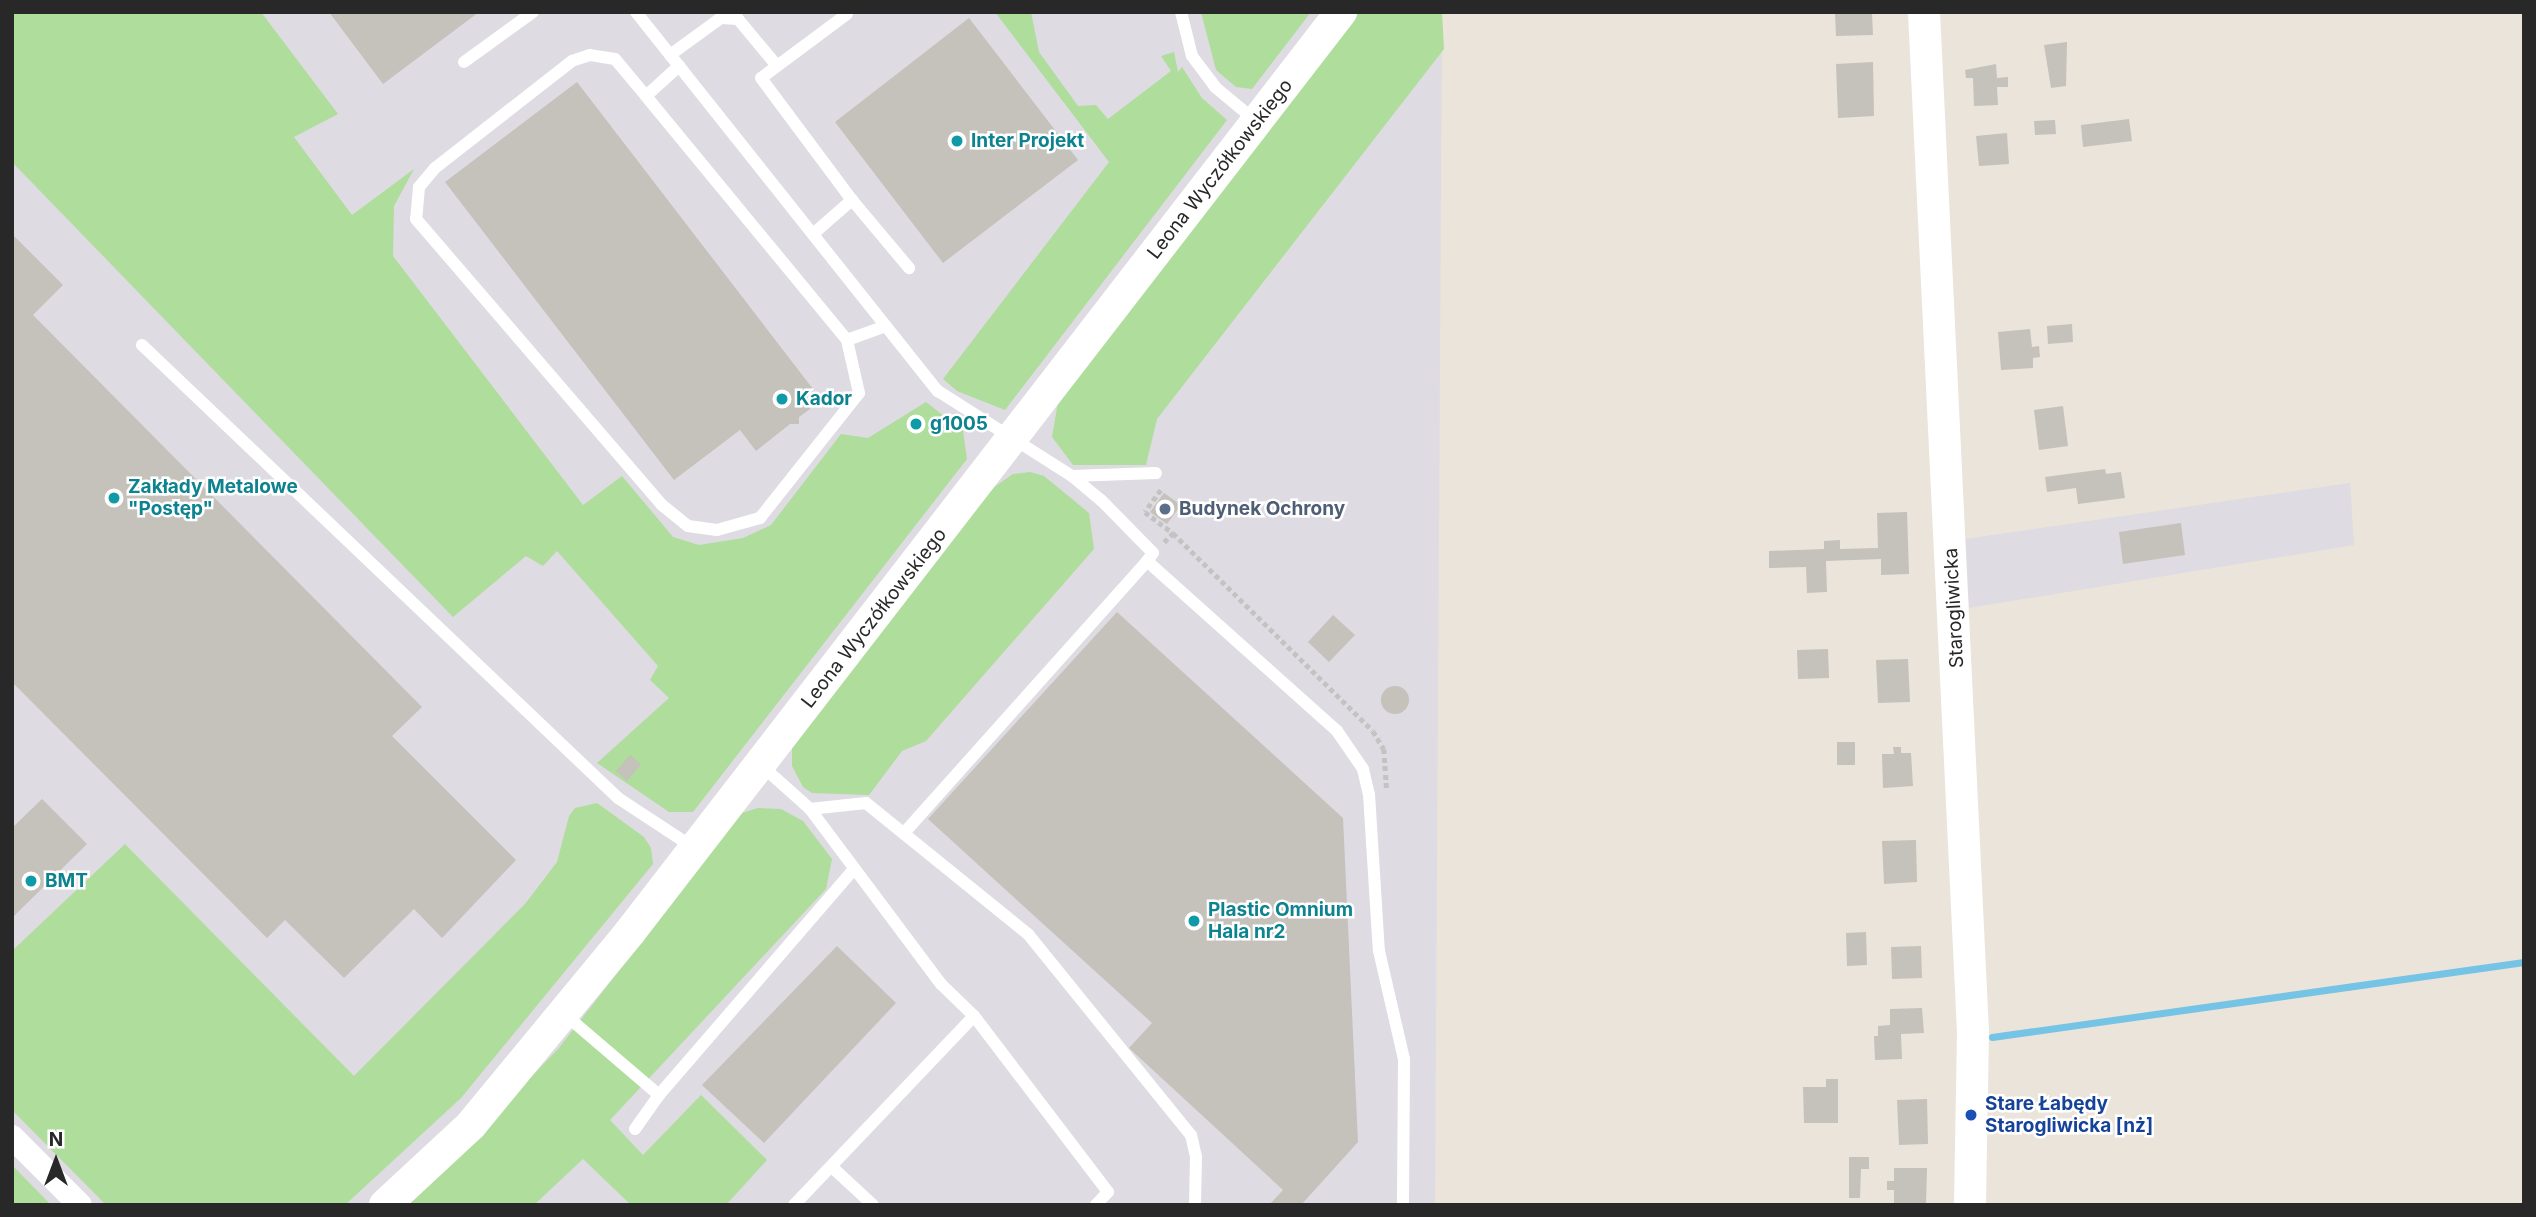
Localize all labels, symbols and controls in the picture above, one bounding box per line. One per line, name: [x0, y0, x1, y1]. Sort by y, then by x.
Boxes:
street label: Leona Wyczółkowskiego: [1143, 74, 1297, 264]
place label: Inter Projekt: [971, 130, 1084, 152]
marker: Inter Projekt: [949, 133, 965, 149]
place label: Kador: [796, 388, 852, 410]
marker: Kador: [774, 391, 790, 407]
place label: g1005: [930, 413, 988, 435]
marker: g1005: [908, 416, 924, 432]
place label: Zakłady Metalowe "Postęp": [128, 476, 298, 520]
marker: Zakłady Metalowe "Postęp": [106, 490, 122, 506]
place label: Budynek Ochrony: [1179, 498, 1345, 520]
marker: Budynek Ochrony: [1157, 501, 1173, 517]
street label: Leona Wyczółkowskiego: [797, 523, 951, 713]
street label: Starogliwicka: [1939, 547, 1969, 669]
place label: BMT: [45, 870, 88, 892]
marker: BMT: [23, 873, 39, 889]
place label: Plastic Omnium Hala nr2: [1208, 899, 1353, 943]
marker: Plastic Omnium Hala nr2: [1186, 913, 1202, 929]
place label: Stare Łabędy Starogliwicka [nż]: [1985, 1093, 2153, 1137]
marker: Stare Łabędy Starogliwicka [nż]: [1963, 1107, 1979, 1123]
north arrow: [21, 1126, 91, 1196]
text: N: [49, 1128, 63, 1151]

